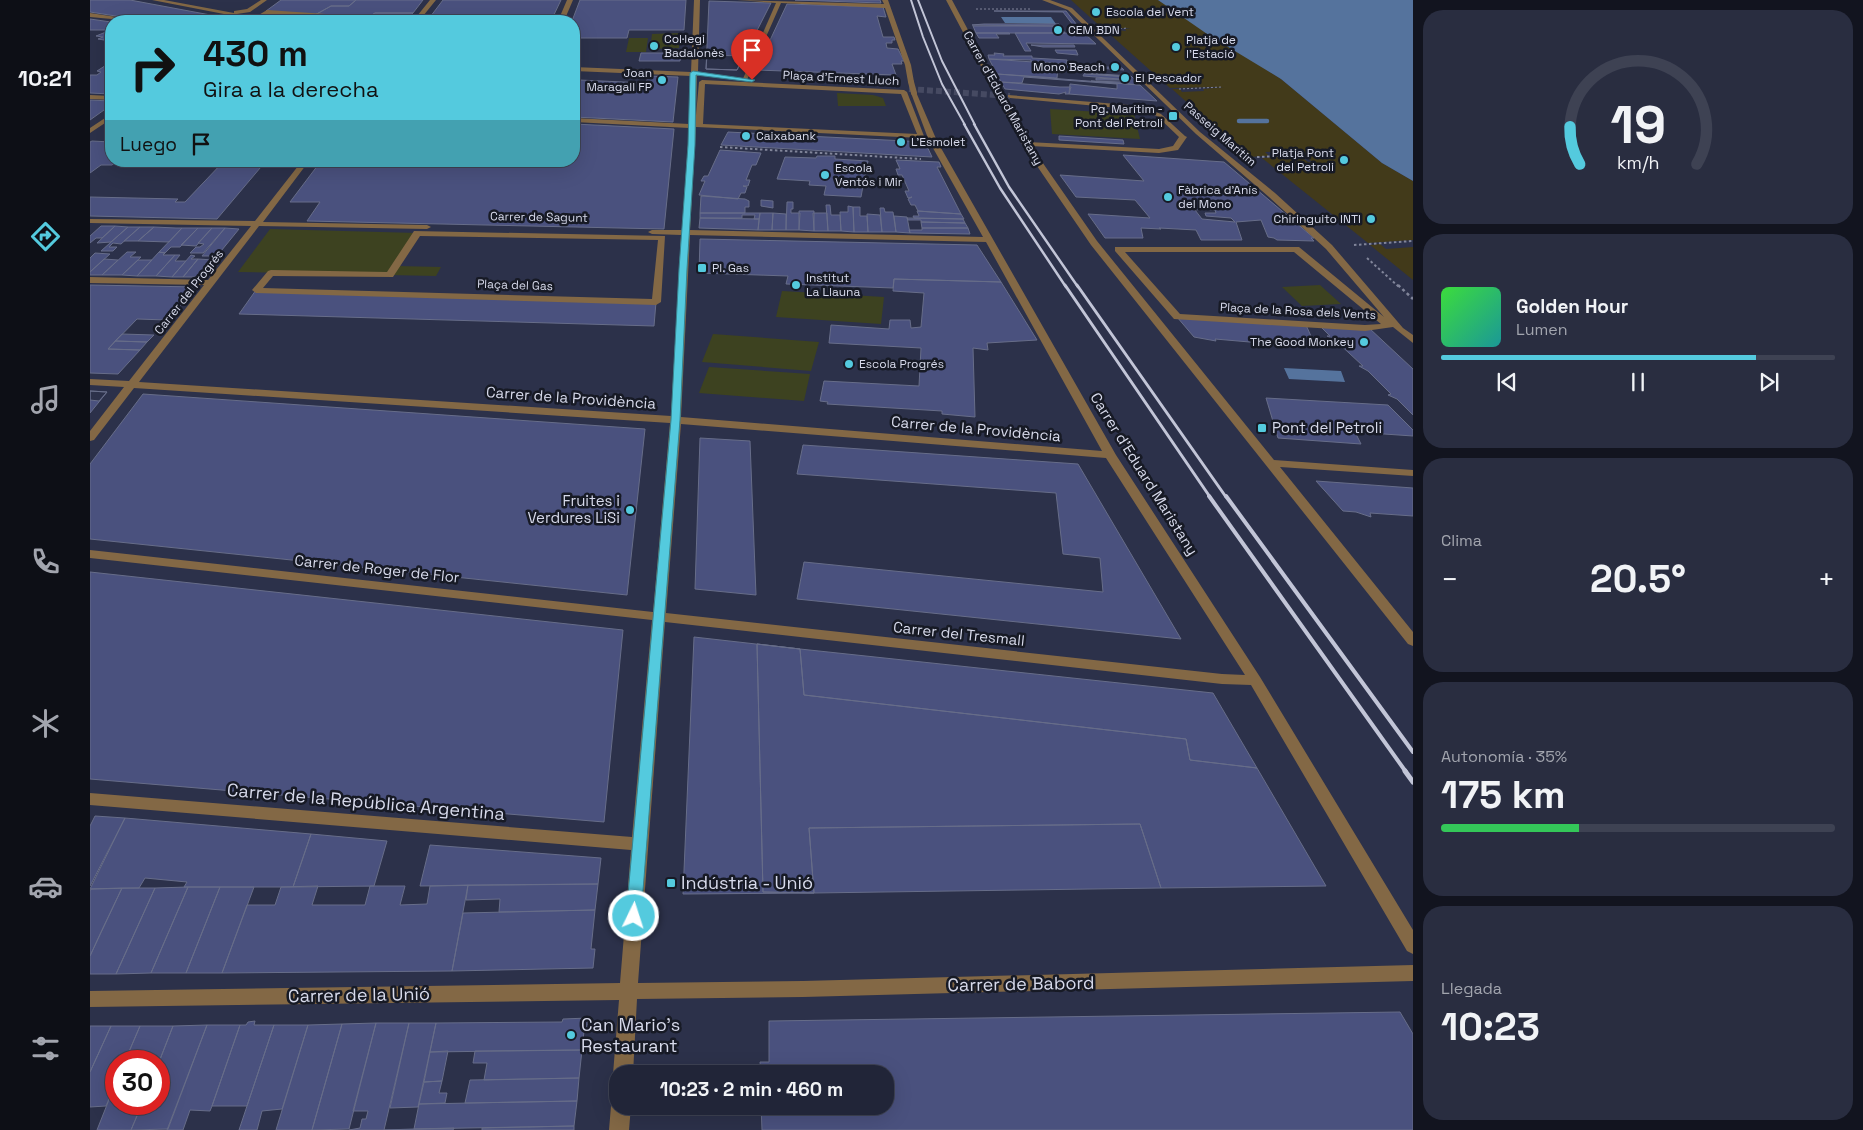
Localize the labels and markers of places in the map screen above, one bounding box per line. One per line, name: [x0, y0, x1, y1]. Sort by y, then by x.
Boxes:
place label: Escola del Vent: [1106, 4, 1194, 20]
marker: Escola del Vent: [1090, 6, 1102, 18]
place label: CEM BDN: [1068, 22, 1120, 38]
marker: CEM BDN: [1052, 24, 1064, 36]
pin: [731, 29, 773, 80]
place label: Col·legi Badalonès: [664, 31, 724, 61]
place label: Platja de l'Estació: [1186, 32, 1236, 62]
marker: Col·legi Badalonès: [648, 40, 660, 52]
marker: Platja de l'Estació: [1170, 41, 1182, 53]
place label: Mono Beach: [1033, 59, 1105, 75]
marker: Mono Beach: [1109, 61, 1121, 73]
place label: Joan Maragall FP: [586, 65, 652, 95]
place label: El Pescador: [1135, 70, 1202, 86]
marker: El Pescador: [1119, 72, 1131, 84]
marker: Joan Maragall FP: [656, 74, 668, 86]
place label: Pg. Marítim - Pont del Petroli: [1075, 101, 1163, 131]
marker: Pg. Marítim - Pont del Petroli: [1167, 110, 1179, 122]
place label: Caixabank: [756, 128, 816, 144]
marker: Caixabank: [740, 130, 752, 142]
place label: L'Esmolet: [911, 134, 965, 150]
marker: L'Esmolet: [895, 136, 907, 148]
place label: Platja Pont del Petroli: [1272, 145, 1334, 175]
marker: Platja Pont del Petroli: [1338, 154, 1350, 166]
place label: Escola Ventós i Mir: [835, 160, 903, 190]
marker: Escola Ventós i Mir: [819, 169, 831, 181]
place label: Fàbrica d'Anís del Mono: [1178, 182, 1258, 212]
marker: Fàbrica d'Anís del Mono: [1162, 191, 1174, 203]
place label: Chiringuito INTI: [1274, 211, 1361, 227]
marker: Chiringuito INTI: [1365, 213, 1377, 225]
place label: Pl. Gas: [712, 260, 749, 276]
marker: Pl. Gas: [696, 262, 708, 274]
place label: Institut La Llauna: [806, 270, 860, 300]
marker: Institut La Llauna: [790, 279, 802, 291]
place label: The Good Monkey: [1250, 334, 1354, 350]
marker: The Good Monkey: [1358, 336, 1370, 348]
place label: Escola Progrés: [859, 356, 944, 372]
marker: Escola Progrés: [843, 358, 855, 370]
place label: Pont del Petroli: [1272, 418, 1382, 437]
marker: Pont del Petroli: [1256, 422, 1268, 434]
place label: Fruites i Verdures LiSi: [527, 491, 620, 527]
marker: Fruites i Verdures LiSi: [624, 504, 636, 516]
place label: Indústria - Unió: [681, 871, 813, 894]
marker: Indústria - Unió: [665, 877, 677, 889]
place label: Can Mario’s Restaurant: [581, 1013, 680, 1057]
marker: Can Mario’s Restaurant: [565, 1029, 577, 1041]

